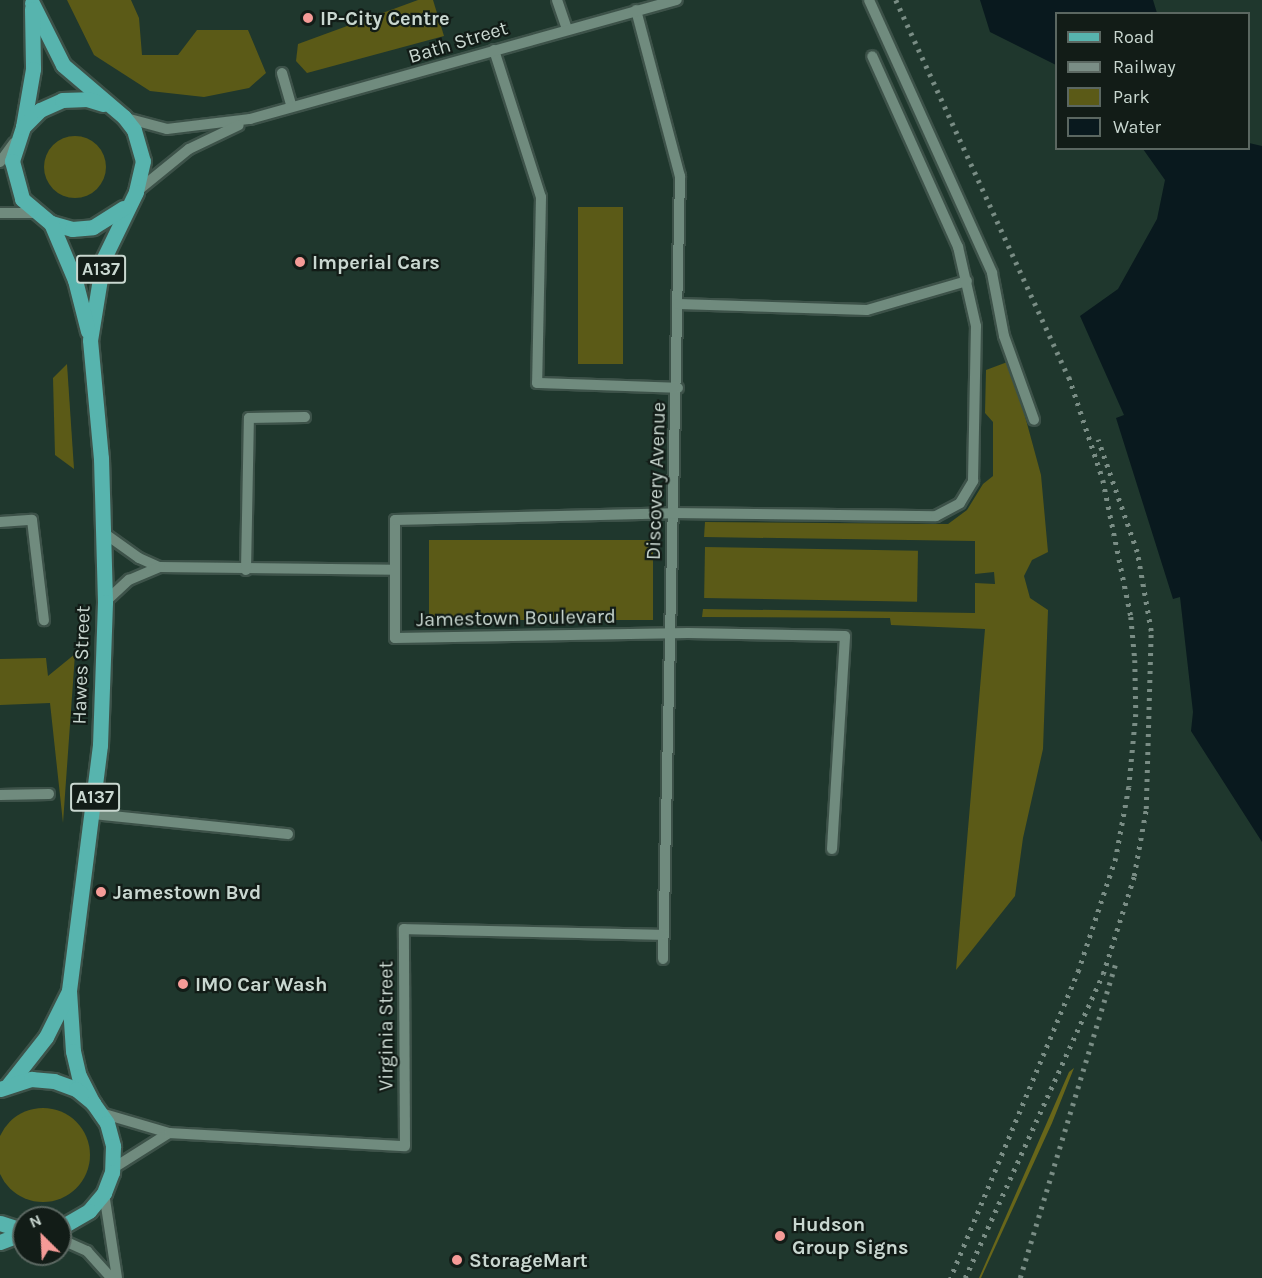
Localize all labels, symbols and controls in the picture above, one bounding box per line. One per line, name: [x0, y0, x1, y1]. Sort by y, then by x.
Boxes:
place label: IP-City Centre: [320, 6, 449, 30]
marker: IP-City Centre: [301, 11, 315, 25]
legend: [1055, 12, 1250, 150]
street label: Bath Street: [405, 16, 511, 68]
text: Road: [1113, 26, 1154, 48]
text: Railway: [1113, 56, 1176, 78]
text: Park: [1113, 86, 1150, 108]
text: Water: [1113, 116, 1161, 138]
place label: Imperial Cars: [312, 250, 440, 274]
road number: A137: [76, 254, 126, 284]
marker: Imperial Cars: [293, 255, 307, 269]
street label: Discovery Avenue: [641, 401, 671, 561]
street label: Jamestown Boulevard: [416, 604, 616, 632]
street label: Hawes Street: [67, 605, 95, 725]
road number: A137: [70, 782, 121, 812]
place label: Jamestown Bvd: [113, 880, 261, 904]
marker: Jamestown Bvd: [94, 885, 108, 899]
street label: Virginia Street: [374, 961, 398, 1091]
place label: IMO Car Wash: [195, 972, 327, 996]
marker: IMO Car Wash: [176, 977, 190, 991]
north arrow: [12, 1206, 72, 1266]
text: N: [26, 1210, 44, 1232]
place label: Hudson Group Signs: [792, 1212, 908, 1259]
marker: Hudson Group Signs: [773, 1229, 787, 1243]
place label: StorageMart: [469, 1248, 588, 1272]
marker: StorageMart: [450, 1253, 464, 1267]

